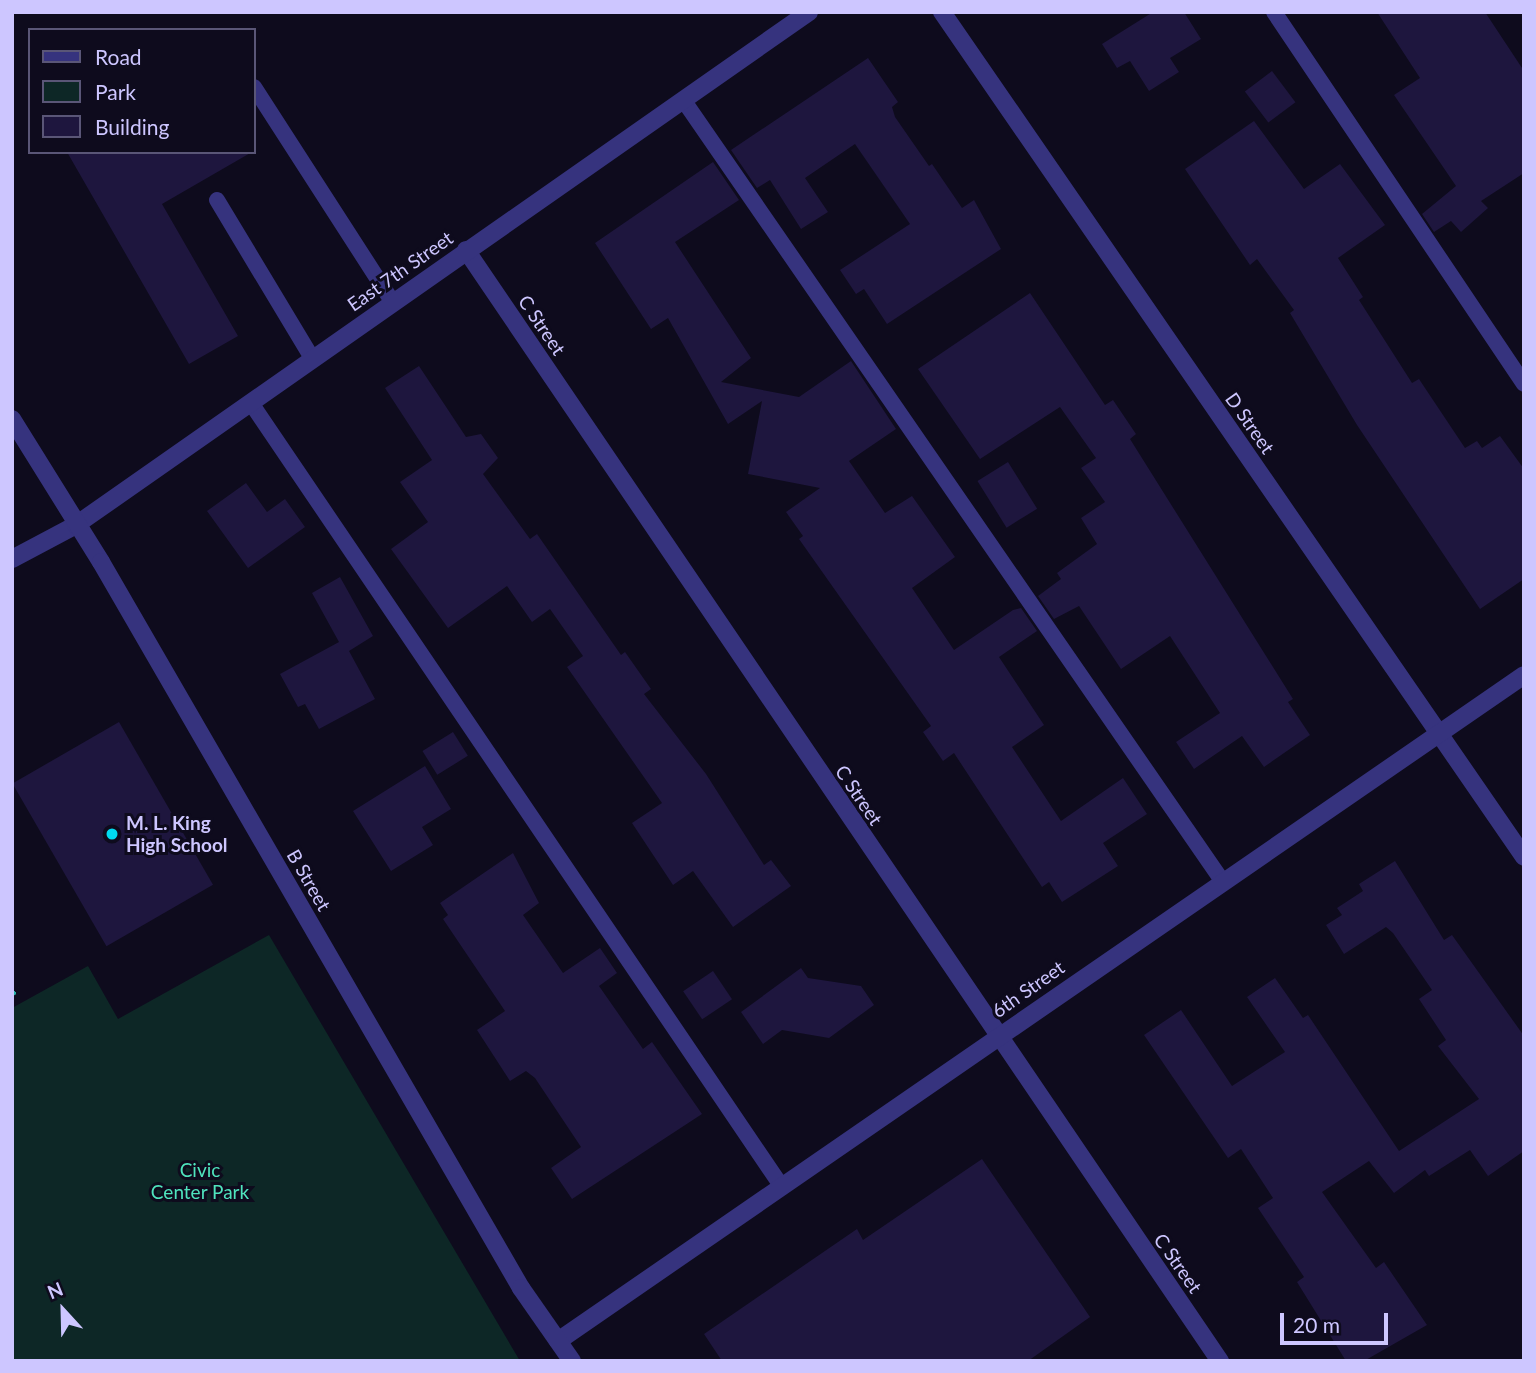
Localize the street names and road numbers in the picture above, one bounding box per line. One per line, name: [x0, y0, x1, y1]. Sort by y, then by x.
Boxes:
street label: East 7th Street: [343, 226, 457, 316]
street label: C Street: [514, 291, 570, 359]
street label: D Street: [1221, 388, 1279, 458]
street label: C Street: [831, 761, 887, 829]
street label: B Street: [282, 845, 336, 915]
street label: 6th Street: [987, 956, 1069, 1022]
street label: C Street: [1149, 1229, 1207, 1297]

